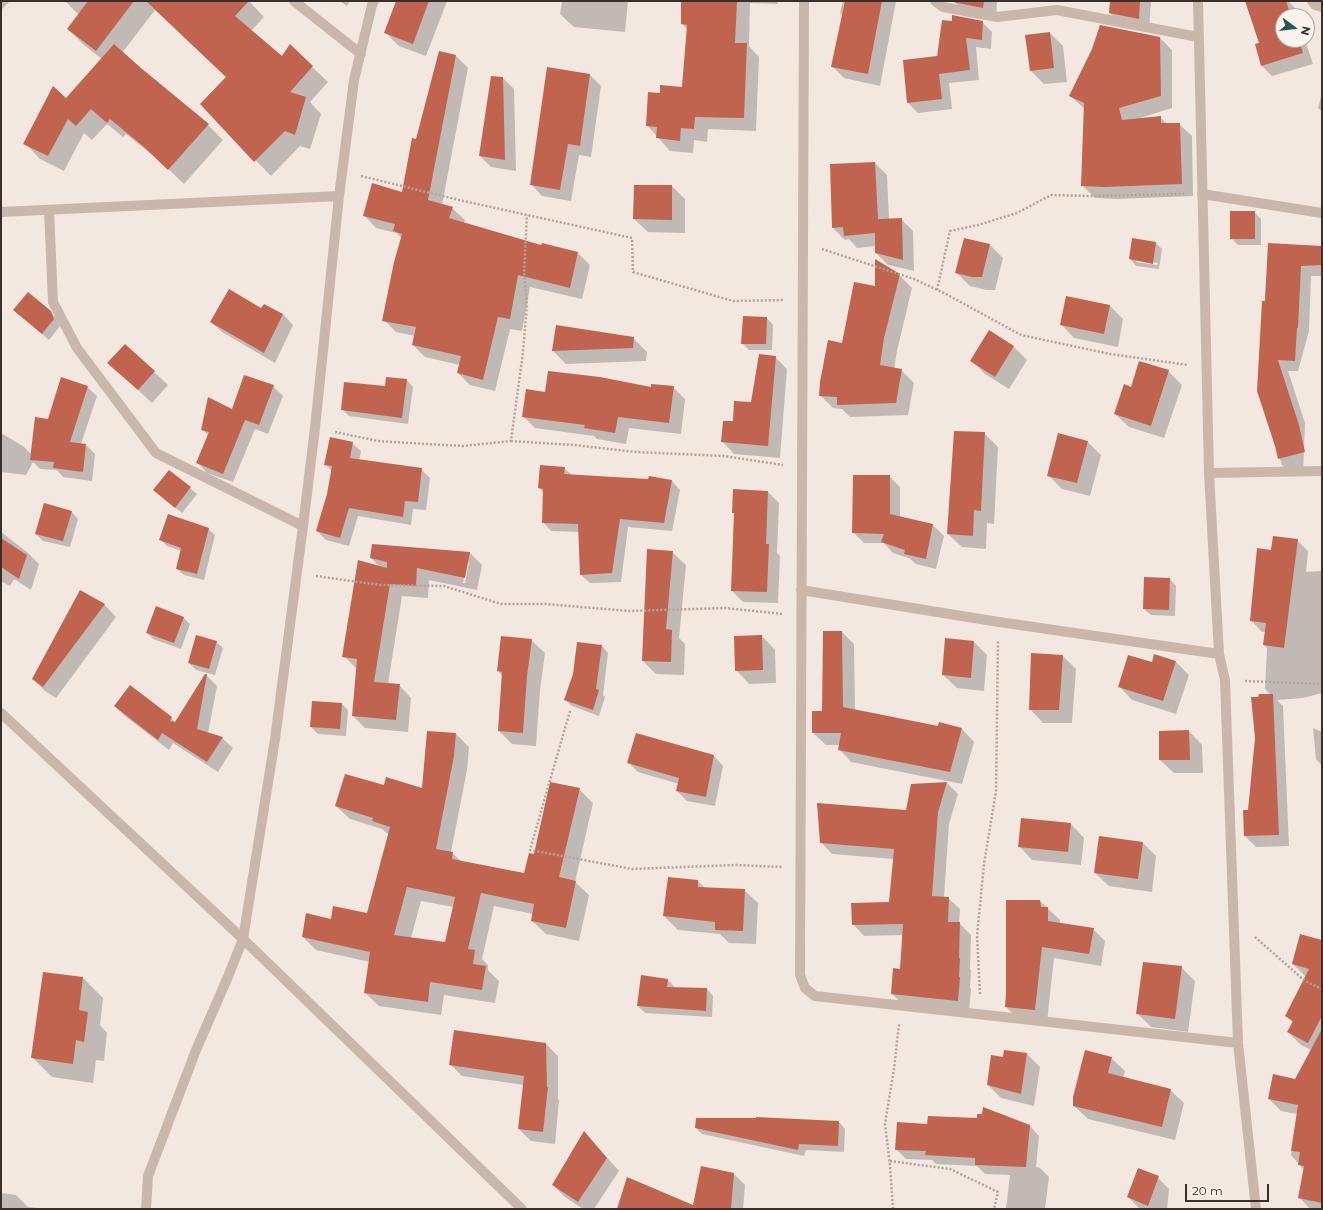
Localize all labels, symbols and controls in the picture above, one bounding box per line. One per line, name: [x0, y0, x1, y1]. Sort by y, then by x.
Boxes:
north arrow: [1275, 8, 1315, 48]
text: N: [1298, 25, 1314, 37]
scale bar: [1187, 1176, 1271, 1202]
text: 20 m: [1192, 1183, 1223, 1198]

